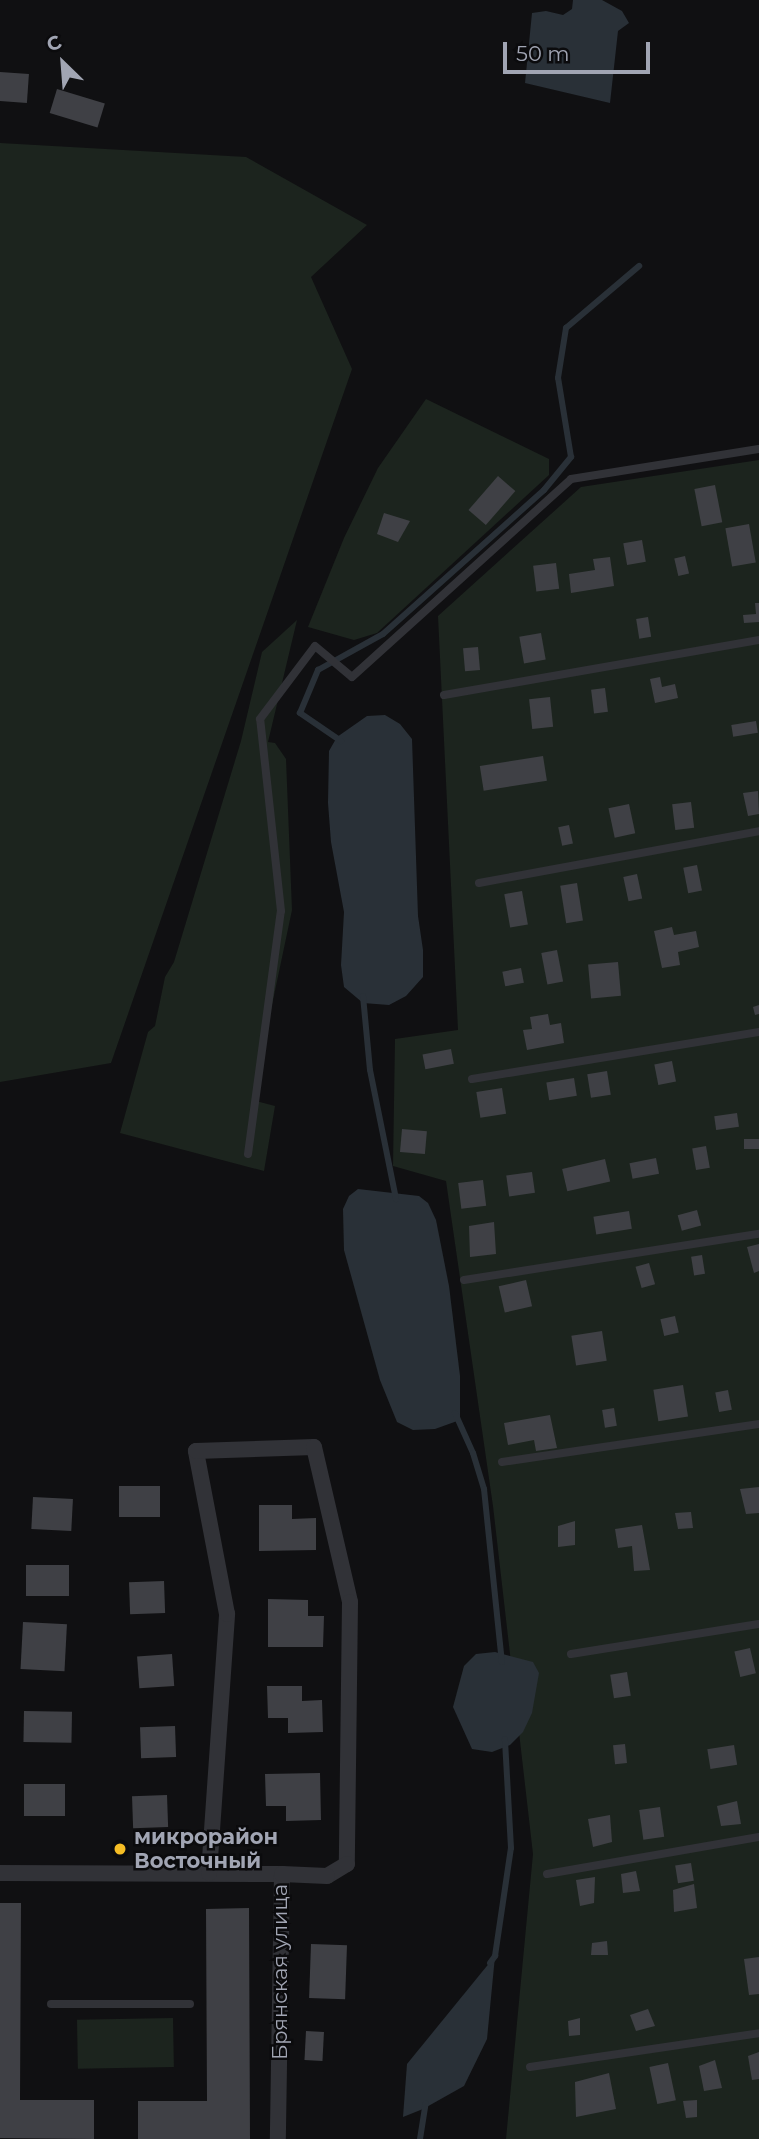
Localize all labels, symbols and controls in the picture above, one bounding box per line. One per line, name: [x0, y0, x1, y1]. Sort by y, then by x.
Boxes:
north arrow: [28, 28, 98, 98]
scale bar: [507, 28, 654, 72]
text: С: [43, 30, 65, 57]
text: 50 m: [516, 41, 570, 66]
place label: микрорайон Восточный: [134, 1824, 278, 1874]
marker: микрорайон Восточный: [112, 1841, 128, 1857]
street label: Брянская улица: [267, 1884, 293, 2060]

